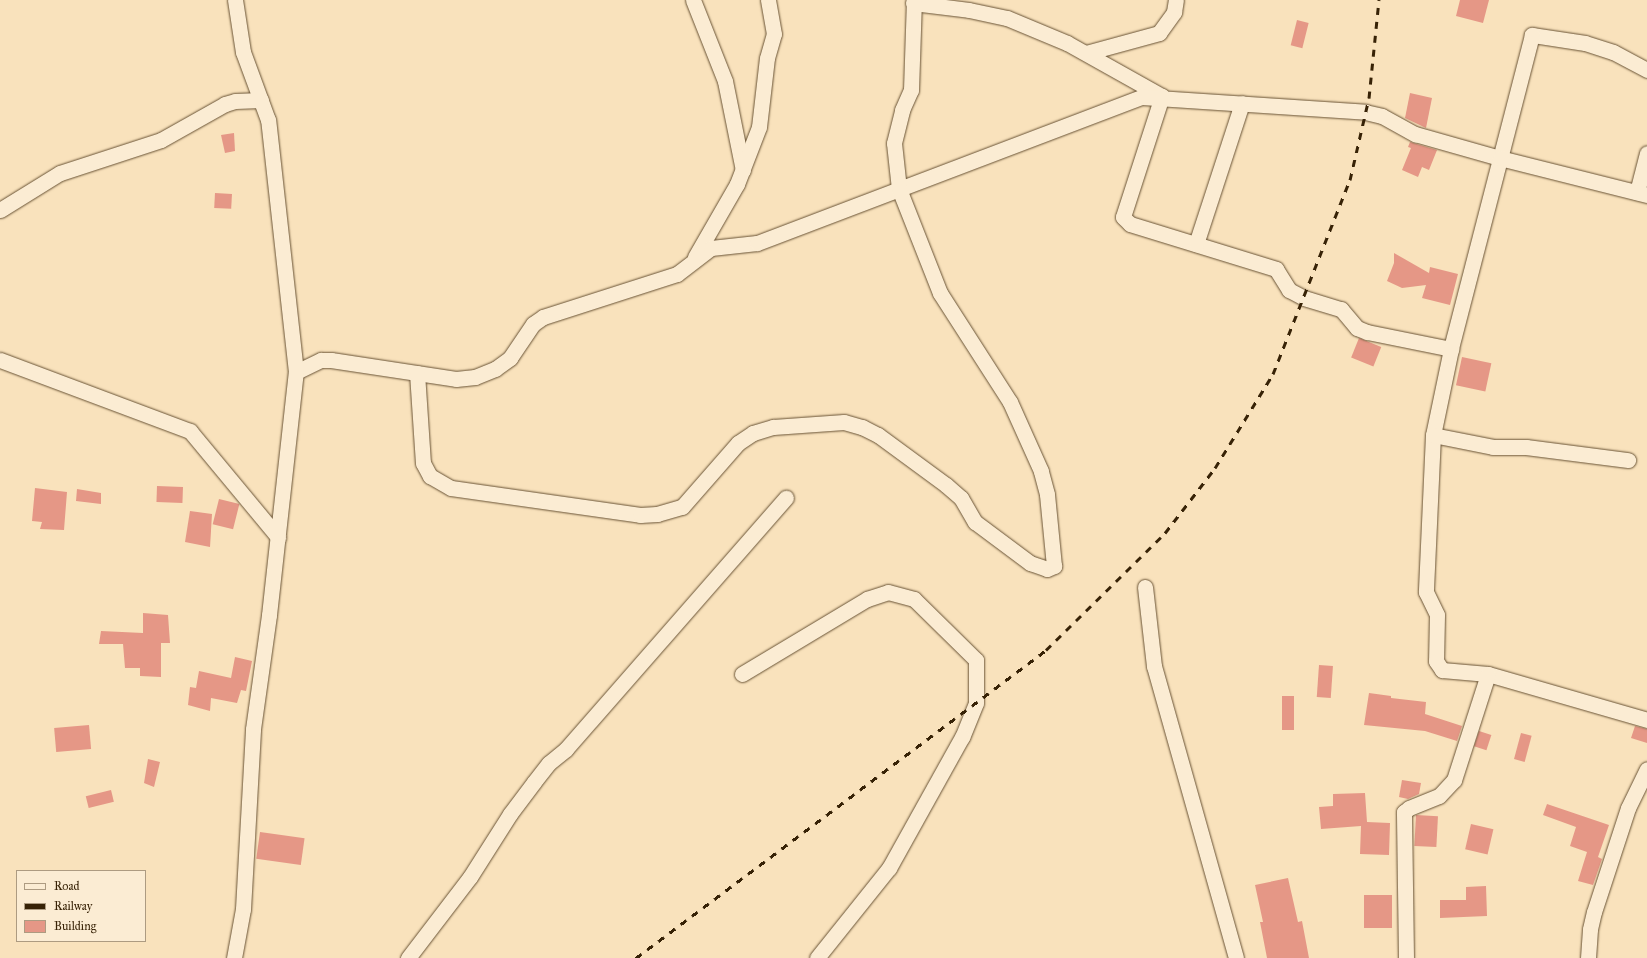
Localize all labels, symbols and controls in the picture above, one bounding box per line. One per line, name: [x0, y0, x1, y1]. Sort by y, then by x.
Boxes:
legend: [16, 870, 146, 942]
text: Road: [54, 879, 80, 893]
text: Railway: [54, 899, 92, 913]
text: Building: [54, 919, 96, 933]

